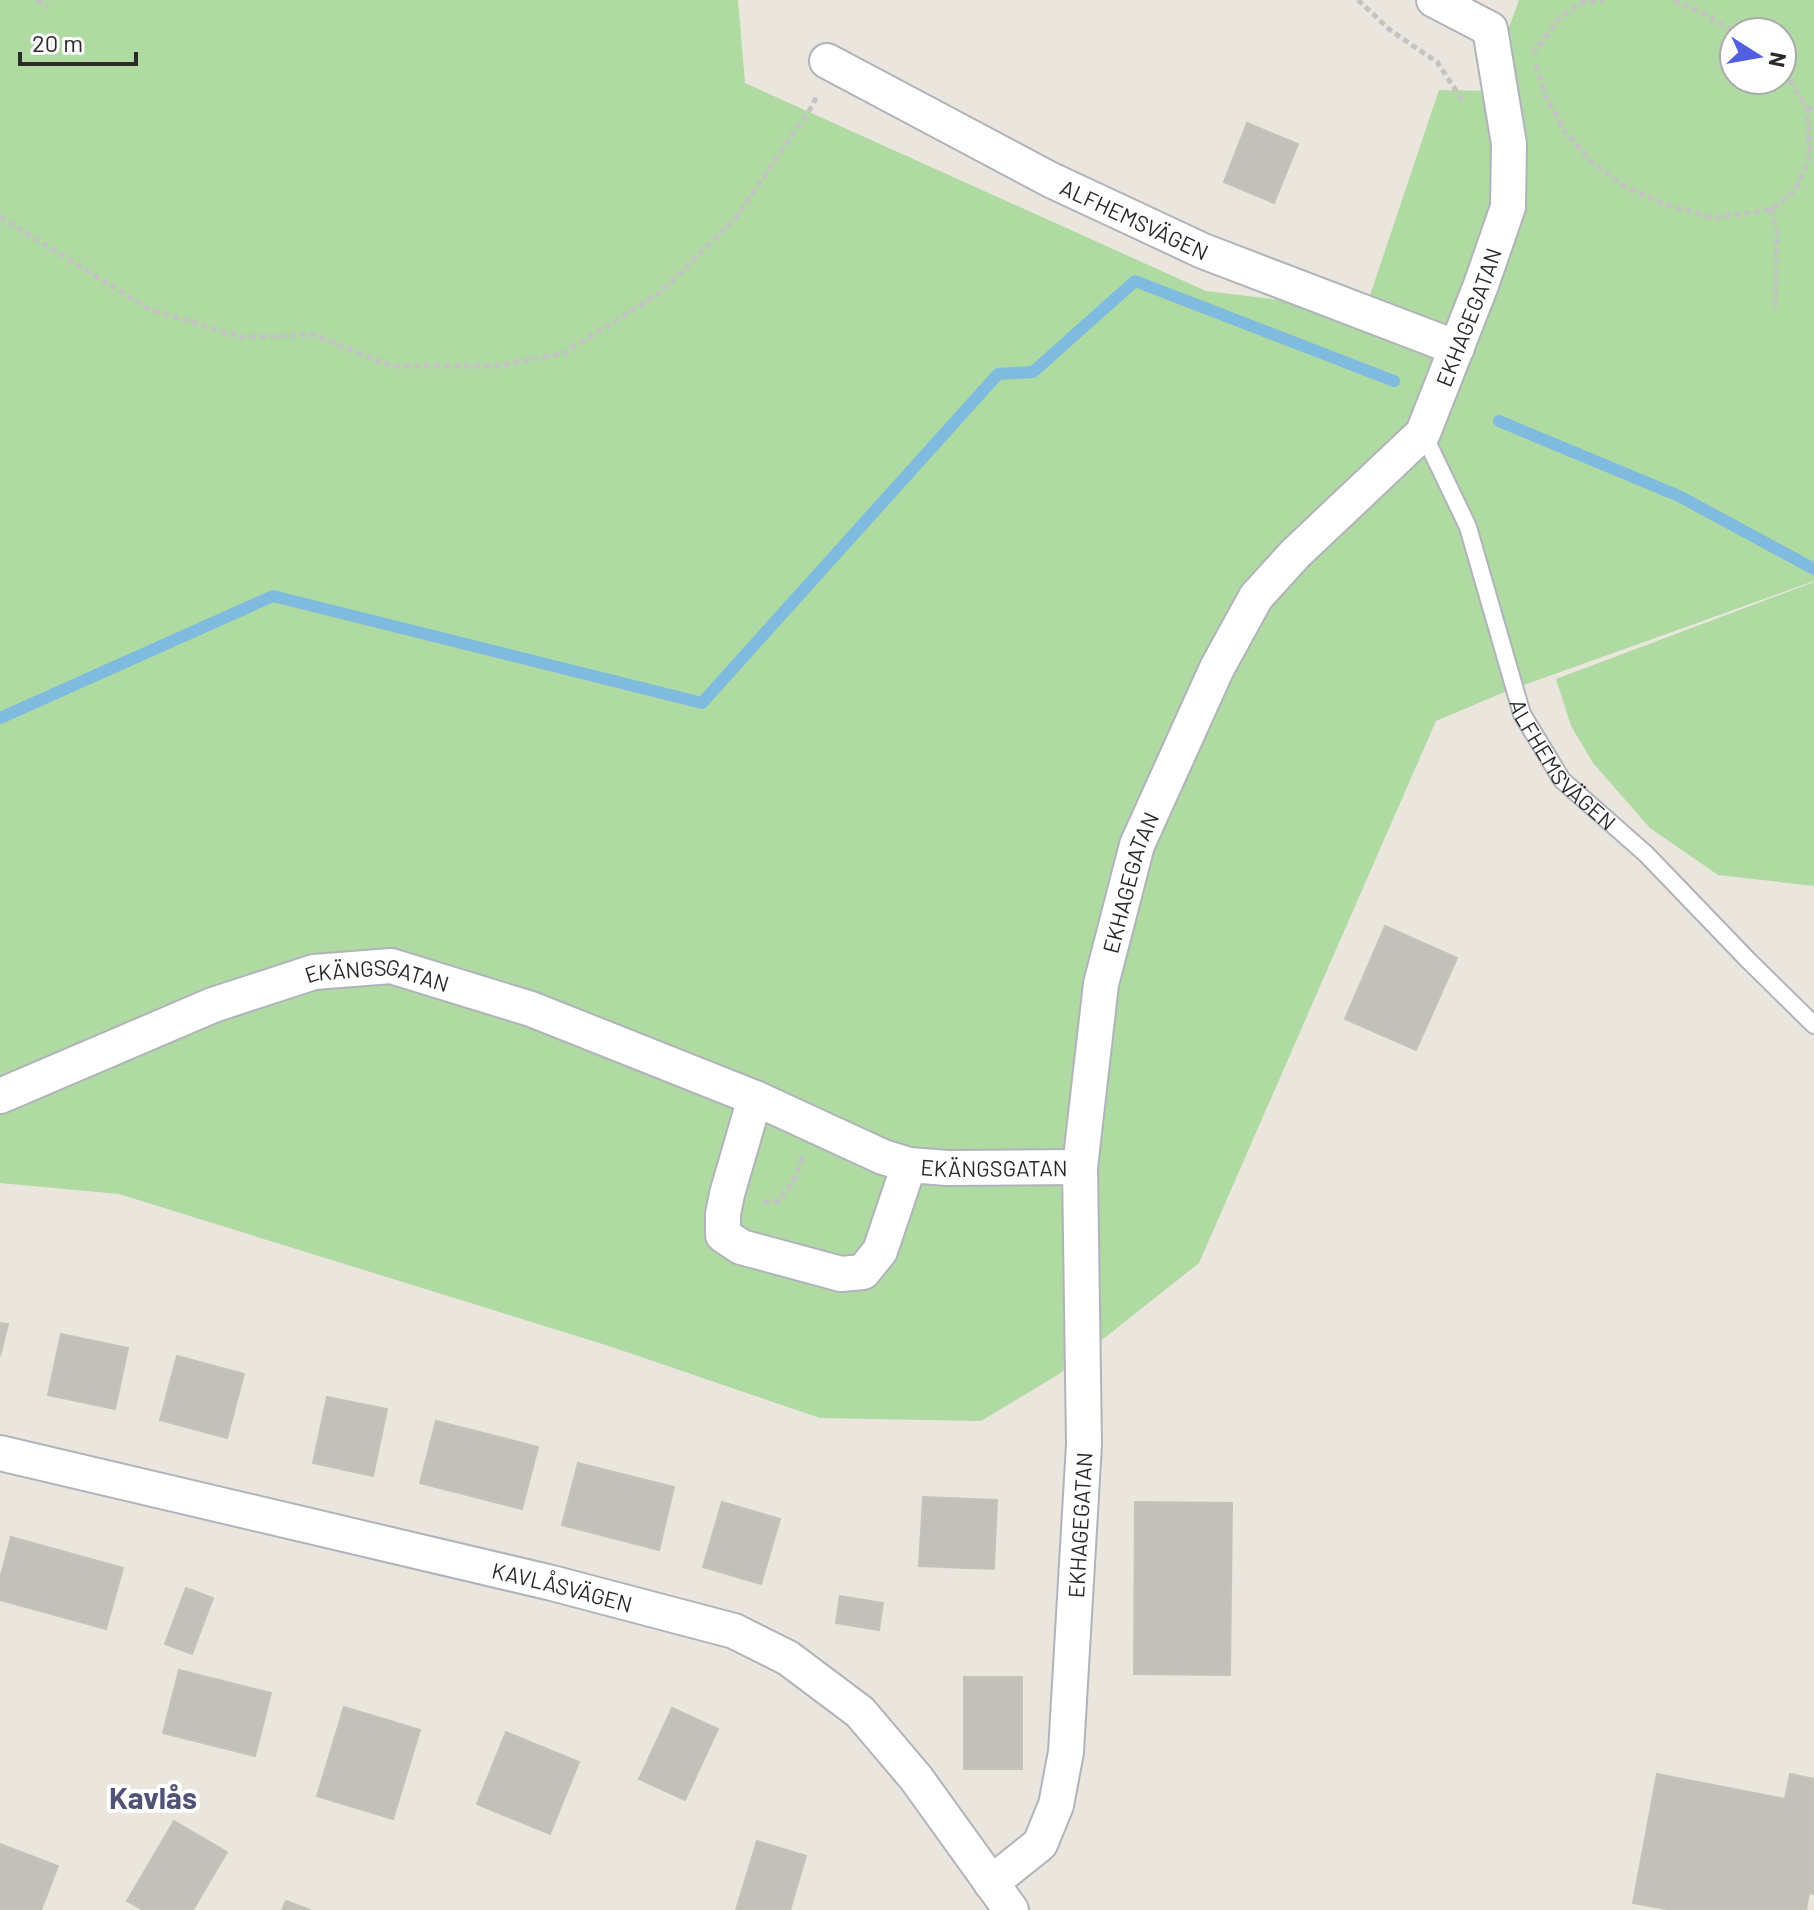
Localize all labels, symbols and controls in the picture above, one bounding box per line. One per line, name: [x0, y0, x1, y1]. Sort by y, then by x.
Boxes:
scale bar: [20, 16, 136, 66]
north arrow: [1718, 16, 1798, 96]
text: 20 m: [32, 28, 83, 57]
text: N: [1764, 50, 1793, 70]
street label: ALFHEMSVÄGEN: [1057, 173, 1213, 265]
street label: EKHAGEGATAN: [1430, 244, 1506, 390]
street label: ALFHEMSVÄGEN: [1505, 696, 1622, 835]
street label: EKHAGEGATAN: [1097, 808, 1163, 956]
street label: EKÄNGSGATAN: [301, 952, 452, 996]
street label: EKÄNGSGATAN: [920, 1153, 1068, 1181]
street label: EKHAGEGATAN: [1062, 1451, 1097, 1599]
street label: KAVLÅSVÄGEN: [490, 1556, 635, 1617]
district label: Kavlås: [109, 1779, 197, 1815]

